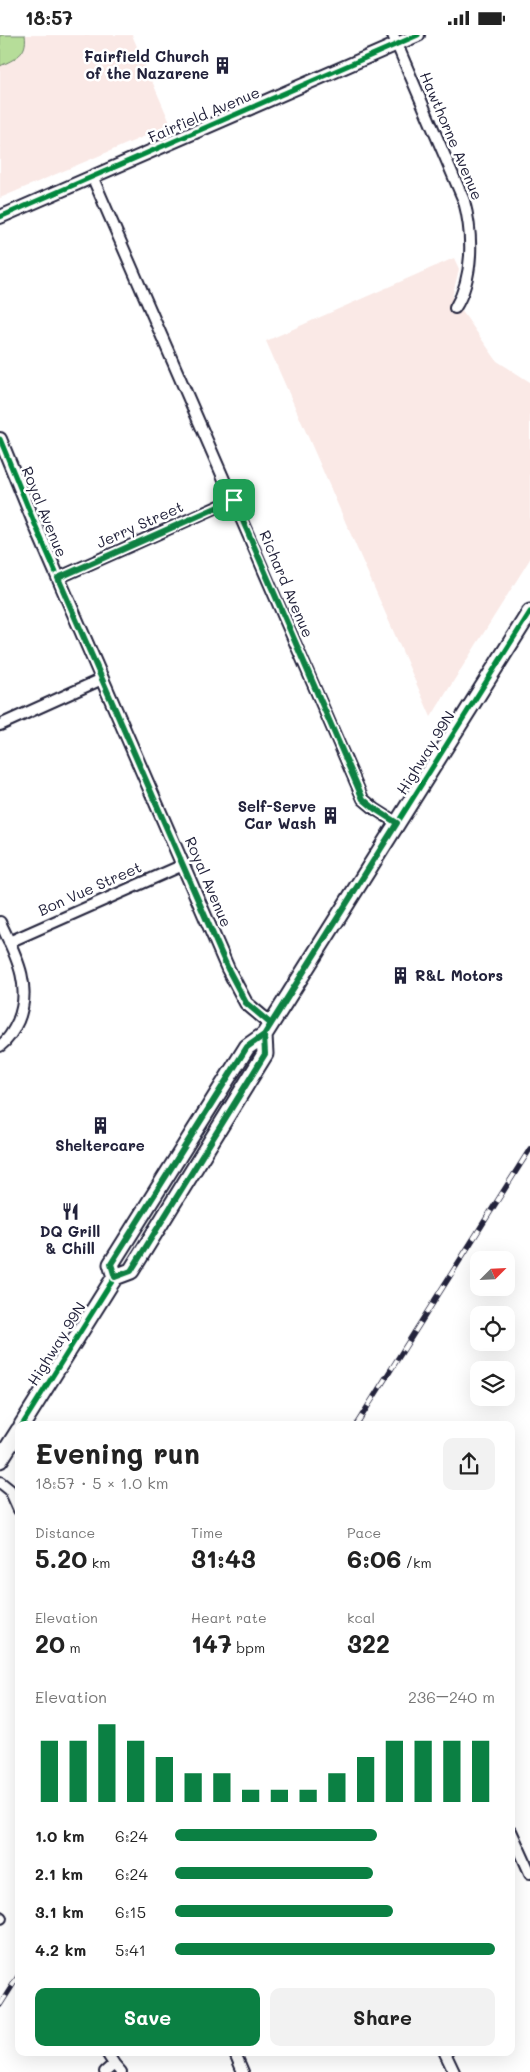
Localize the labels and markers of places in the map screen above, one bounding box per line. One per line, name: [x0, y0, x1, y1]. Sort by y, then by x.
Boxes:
place label: Fairfield Church of the Nazarene: [84, 46, 209, 83]
building icon: Fairfield Church of the Nazarene: [213, 56, 233, 76]
pin: [213, 479, 255, 521]
place label: Self-Serve Car Wash: [238, 796, 316, 833]
building icon: Self-Serve Car Wash: [320, 806, 340, 826]
place label: R&L Motors: [415, 965, 503, 985]
building icon: R&L Motors: [391, 966, 411, 986]
building icon: Sheltercare: [90, 1115, 110, 1135]
place label: Sheltercare: [55, 1135, 145, 1155]
restaurant icon: DQ Grill & Chill: [60, 1201, 80, 1221]
place label: DQ Grill & Chill: [40, 1221, 100, 1258]

